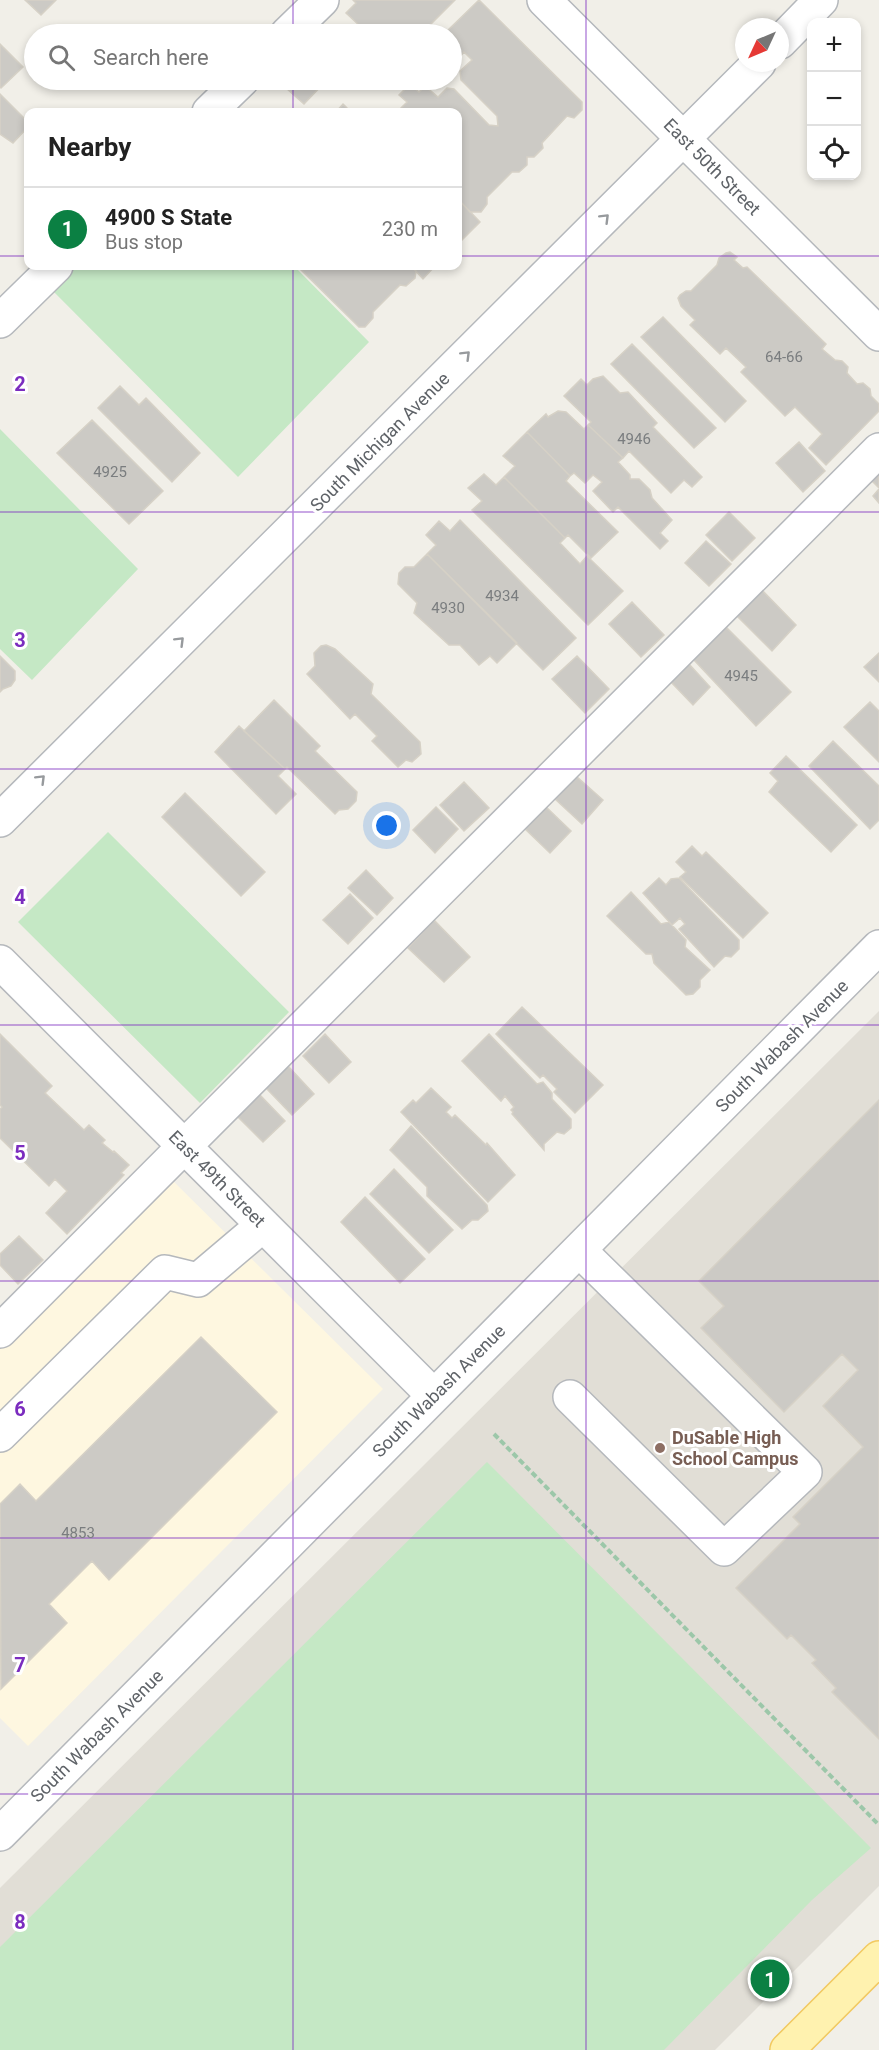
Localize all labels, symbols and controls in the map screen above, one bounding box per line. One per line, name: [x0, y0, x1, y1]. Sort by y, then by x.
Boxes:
north arrow: [735, 18, 789, 72]
map controls: [807, 18, 861, 180]
button: +: [807, 18, 861, 72]
search box: [24, 24, 462, 90]
icon: search: [45, 41, 78, 74]
text: Search here: [93, 45, 209, 70]
button: −: [807, 72, 861, 126]
street label: East 50th Street: [660, 114, 765, 219]
button: locate: [807, 126, 861, 180]
text: Nearby: [48, 132, 131, 162]
text: 4900 S State: [105, 205, 232, 230]
one-way arrow: [597, 214, 608, 225]
text: 1: [62, 217, 73, 241]
text: 230 m: [382, 217, 438, 241]
text: Bus stop: [105, 230, 183, 254]
house number: 64-66: [765, 348, 803, 366]
one-way arrow: [459, 352, 470, 363]
street label: South Michigan Avenue: [306, 368, 454, 516]
text: 2: [14, 372, 26, 396]
house number: 4946: [617, 430, 651, 448]
house number: 4925: [93, 463, 127, 481]
house number: 4934: [485, 587, 519, 605]
house number: 4930: [431, 599, 465, 617]
text: 3: [14, 628, 26, 652]
one-way arrow: [172, 638, 183, 649]
house number: 4945: [724, 667, 758, 685]
one-way arrow: [35, 775, 45, 786]
your location: [372, 811, 401, 840]
text: 4: [14, 885, 26, 909]
street label: South Wabash Avenue: [711, 975, 852, 1116]
street label: East 49th Street: [165, 1126, 270, 1231]
text: 5: [14, 1141, 26, 1165]
street label: South Wabash Avenue: [368, 1320, 509, 1461]
text: 6: [14, 1397, 26, 1421]
place label: DuSable High School Campus: [672, 1427, 799, 1469]
marker: DuSable High School Campus: [653, 1441, 667, 1455]
house number: 4853: [61, 1524, 95, 1542]
text: 7: [14, 1653, 26, 1677]
street label: South Wabash Avenue: [26, 1665, 167, 1806]
text: 8: [14, 1910, 26, 1934]
pin: 1: [750, 1956, 790, 2002]

